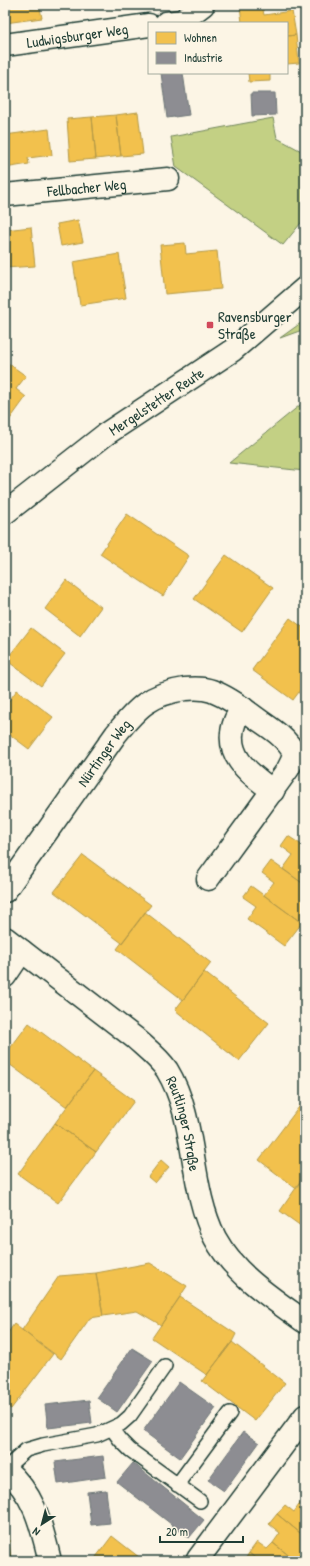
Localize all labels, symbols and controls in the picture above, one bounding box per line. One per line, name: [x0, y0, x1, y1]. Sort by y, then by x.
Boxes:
street label: Ludwigsburger Weg: [25, 17, 130, 52]
legend: [148, 22, 288, 74]
text: Wohnen: [184, 29, 217, 46]
text: Industrie: [184, 49, 223, 66]
street label: Fellbacher Weg: [45, 173, 127, 201]
place label: Ravensburger Straße: [218, 306, 292, 344]
marker: Ravensburger Straße: [205, 320, 215, 330]
street label: Mergelstetter Reute: [104, 362, 207, 440]
street label: Nürtinger Weg: [72, 714, 135, 790]
street label: Reutlinger Straße: [161, 1072, 206, 1173]
north arrow: [22, 1504, 62, 1544]
scale bar: [160, 1518, 243, 1544]
text: 20 m: [166, 1523, 188, 1540]
text: N: [30, 1525, 43, 1539]

